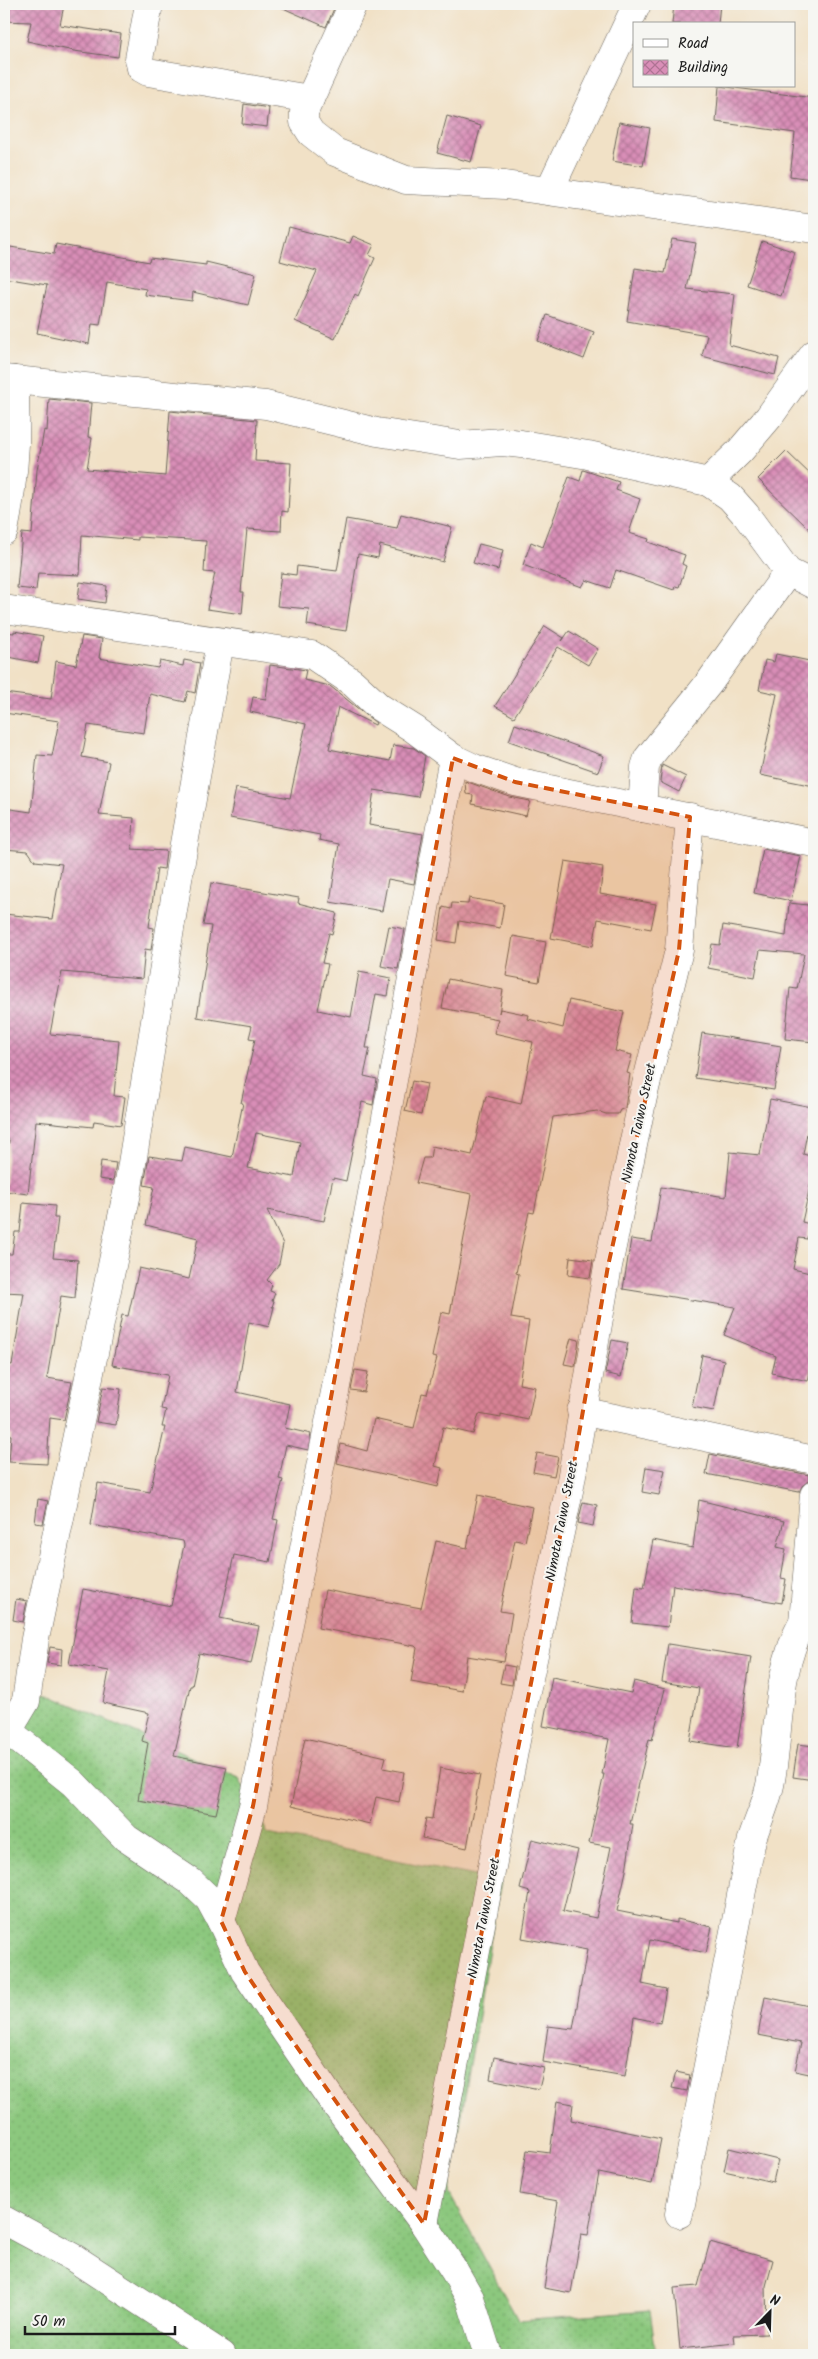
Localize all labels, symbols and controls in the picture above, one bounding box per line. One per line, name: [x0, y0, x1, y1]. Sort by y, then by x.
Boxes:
legend: [633, 22, 796, 88]
text: Road: [678, 32, 709, 56]
text: Building: [678, 56, 728, 80]
street label: Nimota Taiwo Street: [616, 1061, 663, 1185]
street label: Nimota Taiwo Street: [540, 1459, 585, 1583]
street label: Nimota Taiwo Street: [462, 1856, 507, 1980]
north arrow: [746, 2286, 796, 2336]
text: N: [766, 2289, 783, 2313]
scale bar: [25, 2304, 175, 2336]
text: 50 m: [32, 2310, 66, 2334]

